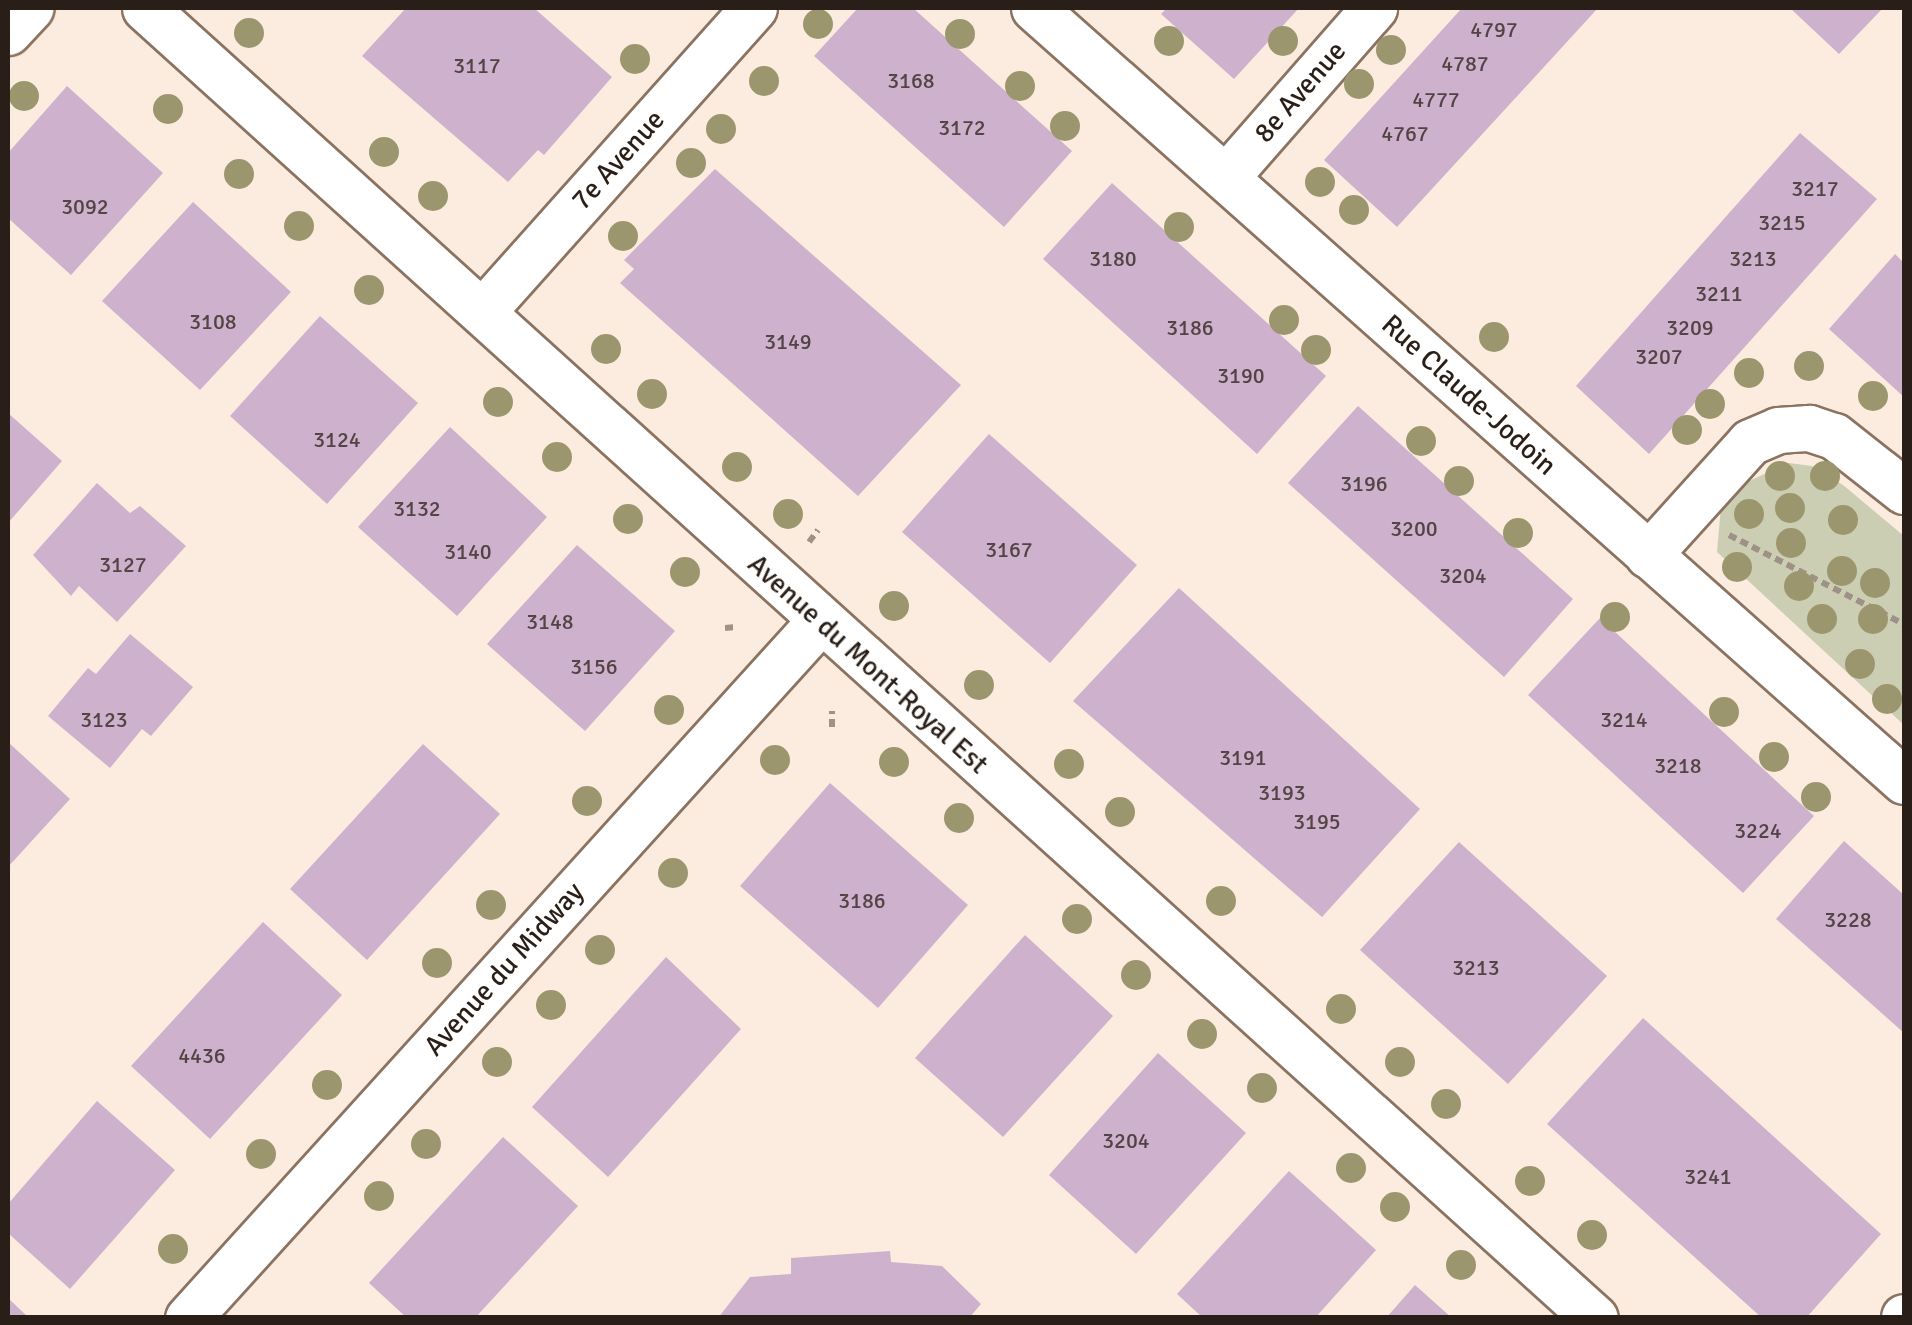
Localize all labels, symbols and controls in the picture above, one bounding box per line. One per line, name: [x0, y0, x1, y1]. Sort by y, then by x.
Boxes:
house number: 4797: [1470, 17, 1518, 43]
street label: 8e Avenue: [1247, 35, 1353, 149]
house number: 4787: [1441, 51, 1489, 77]
house number: 3117: [453, 53, 501, 79]
house number: 3168: [887, 68, 935, 94]
house number: 4777: [1412, 87, 1460, 113]
street label: 7e Avenue: [564, 103, 672, 217]
house number: 3172: [938, 115, 986, 141]
house number: 4767: [1381, 121, 1429, 147]
house number: 3217: [1791, 176, 1839, 202]
house number: 3092: [61, 194, 109, 220]
house number: 3215: [1758, 210, 1806, 236]
house number: 3180: [1089, 246, 1137, 272]
house number: 3213: [1729, 246, 1777, 272]
house number: 3211: [1695, 281, 1743, 307]
street label: Rue Claude-Jodoin: [1375, 308, 1563, 482]
house number: 3108: [189, 309, 237, 335]
house number: 3186: [1166, 315, 1214, 341]
house number: 3209: [1666, 315, 1714, 341]
house number: 3149: [764, 329, 812, 355]
house number: 3207: [1635, 344, 1683, 370]
house number: 3190: [1217, 363, 1265, 389]
house number: 3124: [313, 427, 361, 453]
house number: 3196: [1340, 471, 1388, 497]
house number: 3132: [393, 496, 441, 522]
house number: 3200: [1390, 516, 1438, 542]
house number: 3167: [985, 537, 1033, 563]
house number: 3140: [444, 539, 492, 565]
street label: Avenue du Mont-Royal Est: [741, 547, 995, 781]
house number: 3127: [99, 552, 147, 578]
house number: 3204: [1439, 563, 1487, 589]
house number: 3148: [526, 609, 574, 635]
house number: 3156: [570, 654, 618, 680]
house number: 3123: [80, 707, 128, 733]
house number: 3214: [1600, 707, 1648, 733]
house number: 3191: [1219, 745, 1267, 771]
house number: 3218: [1654, 753, 1702, 779]
house number: 3193: [1258, 780, 1306, 806]
house number: 3195: [1293, 809, 1341, 835]
house number: 3224: [1734, 818, 1782, 844]
street label: Avenue du Midway: [417, 875, 591, 1063]
house number: 3186: [838, 888, 886, 914]
house number: 3228: [1824, 907, 1872, 933]
house number: 3213: [1452, 955, 1500, 981]
house number: 4436: [178, 1043, 226, 1069]
house number: 3204: [1102, 1128, 1150, 1154]
house number: 3241: [1684, 1164, 1732, 1190]

